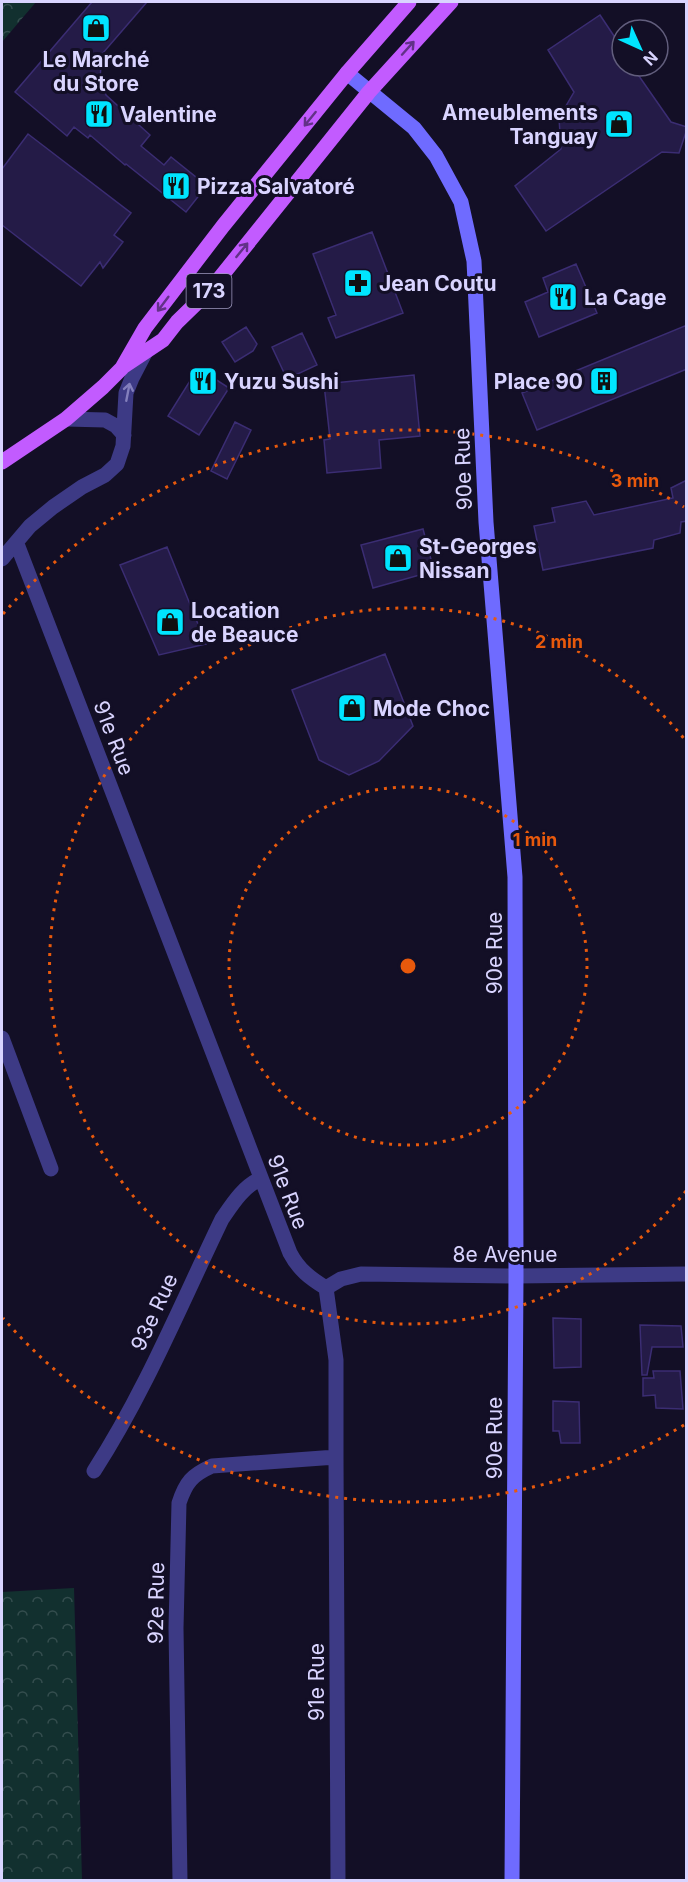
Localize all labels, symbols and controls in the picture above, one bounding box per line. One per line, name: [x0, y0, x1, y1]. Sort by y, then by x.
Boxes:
shop icon: Le Marché du Store: [80, 12, 112, 44]
north arrow: [610, 18, 670, 78]
one-way arrow: [401, 41, 415, 56]
place label: Le Marché du Store: [42, 47, 150, 96]
text: N: [639, 47, 662, 70]
restaurant icon: Valentine: [83, 98, 115, 130]
place label: Ameublements Tanguay: [442, 100, 598, 149]
place label: Valentine: [120, 102, 217, 127]
shop icon: Ameublements Tanguay: [603, 108, 635, 140]
one-way arrow: [304, 110, 317, 126]
restaurant icon: Pizza Salvatoré: [160, 170, 192, 202]
place label: Pizza Salvatoré: [197, 174, 355, 199]
one-way arrow: [236, 242, 249, 258]
pharmacy icon: Jean Coutu: [342, 267, 374, 299]
place label: Jean Coutu: [379, 271, 496, 296]
road number: 173: [186, 274, 232, 308]
restaurant icon: La Cage: [547, 281, 579, 313]
place label: La Cage: [584, 285, 667, 310]
one-way arrow: [157, 296, 170, 312]
restaurant icon: Yuzu Sushi: [187, 365, 219, 397]
building icon: Place 90: [588, 365, 620, 397]
place label: Yuzu Sushi: [224, 369, 339, 394]
place label: Place 90: [494, 369, 583, 394]
one-way arrow: [123, 383, 134, 403]
street label: 90e Rue: [449, 427, 477, 511]
text: 3 min: [611, 470, 659, 491]
place label: St-Georges Nissan: [419, 534, 537, 583]
shop icon: St-Georges Nissan: [382, 542, 414, 574]
place label: Location de Beauce: [191, 598, 298, 647]
shop icon: Location de Beauce: [154, 606, 186, 638]
text: 2 min: [535, 631, 583, 652]
shop icon: Mode Choc: [336, 692, 368, 724]
place label: Mode Choc: [373, 696, 490, 721]
street label: 91e Rue: [88, 697, 140, 779]
text: 1 min: [513, 829, 557, 850]
street label: 90e Rue: [482, 912, 507, 994]
centre of rings: [398, 956, 418, 976]
street label: 91e Rue: [262, 1151, 314, 1233]
street label: 8e Avenue: [453, 1242, 557, 1267]
street label: 93e Rue: [125, 1269, 183, 1355]
street label: 90e Rue: [482, 1397, 507, 1479]
street label: 92e Rue: [143, 1562, 169, 1644]
street label: 91e Rue: [304, 1643, 329, 1721]

